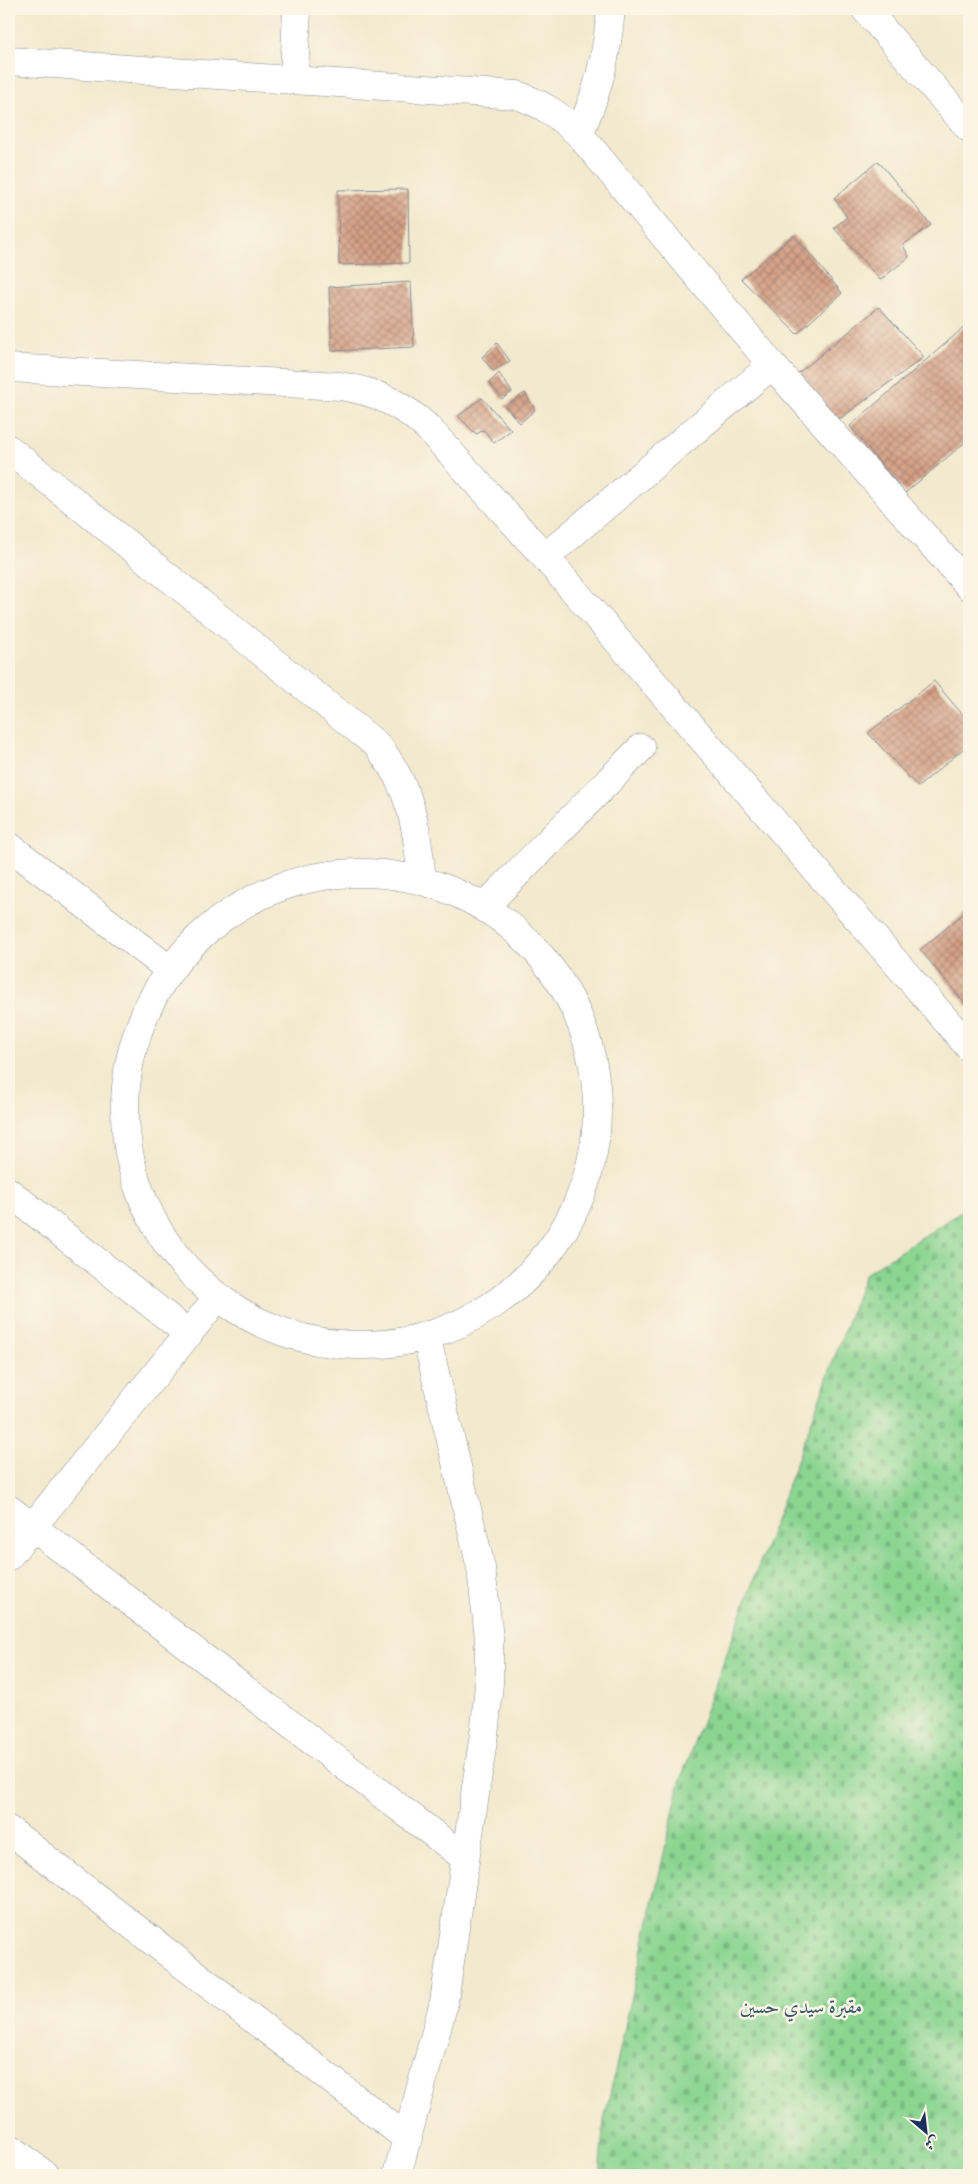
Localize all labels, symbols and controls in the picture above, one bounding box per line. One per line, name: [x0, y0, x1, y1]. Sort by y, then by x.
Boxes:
park label: مقبرة سيدي حسين: [740, 1995, 862, 2022]
north arrow: [900, 2106, 950, 2156]
text: ش: [921, 2131, 942, 2154]

